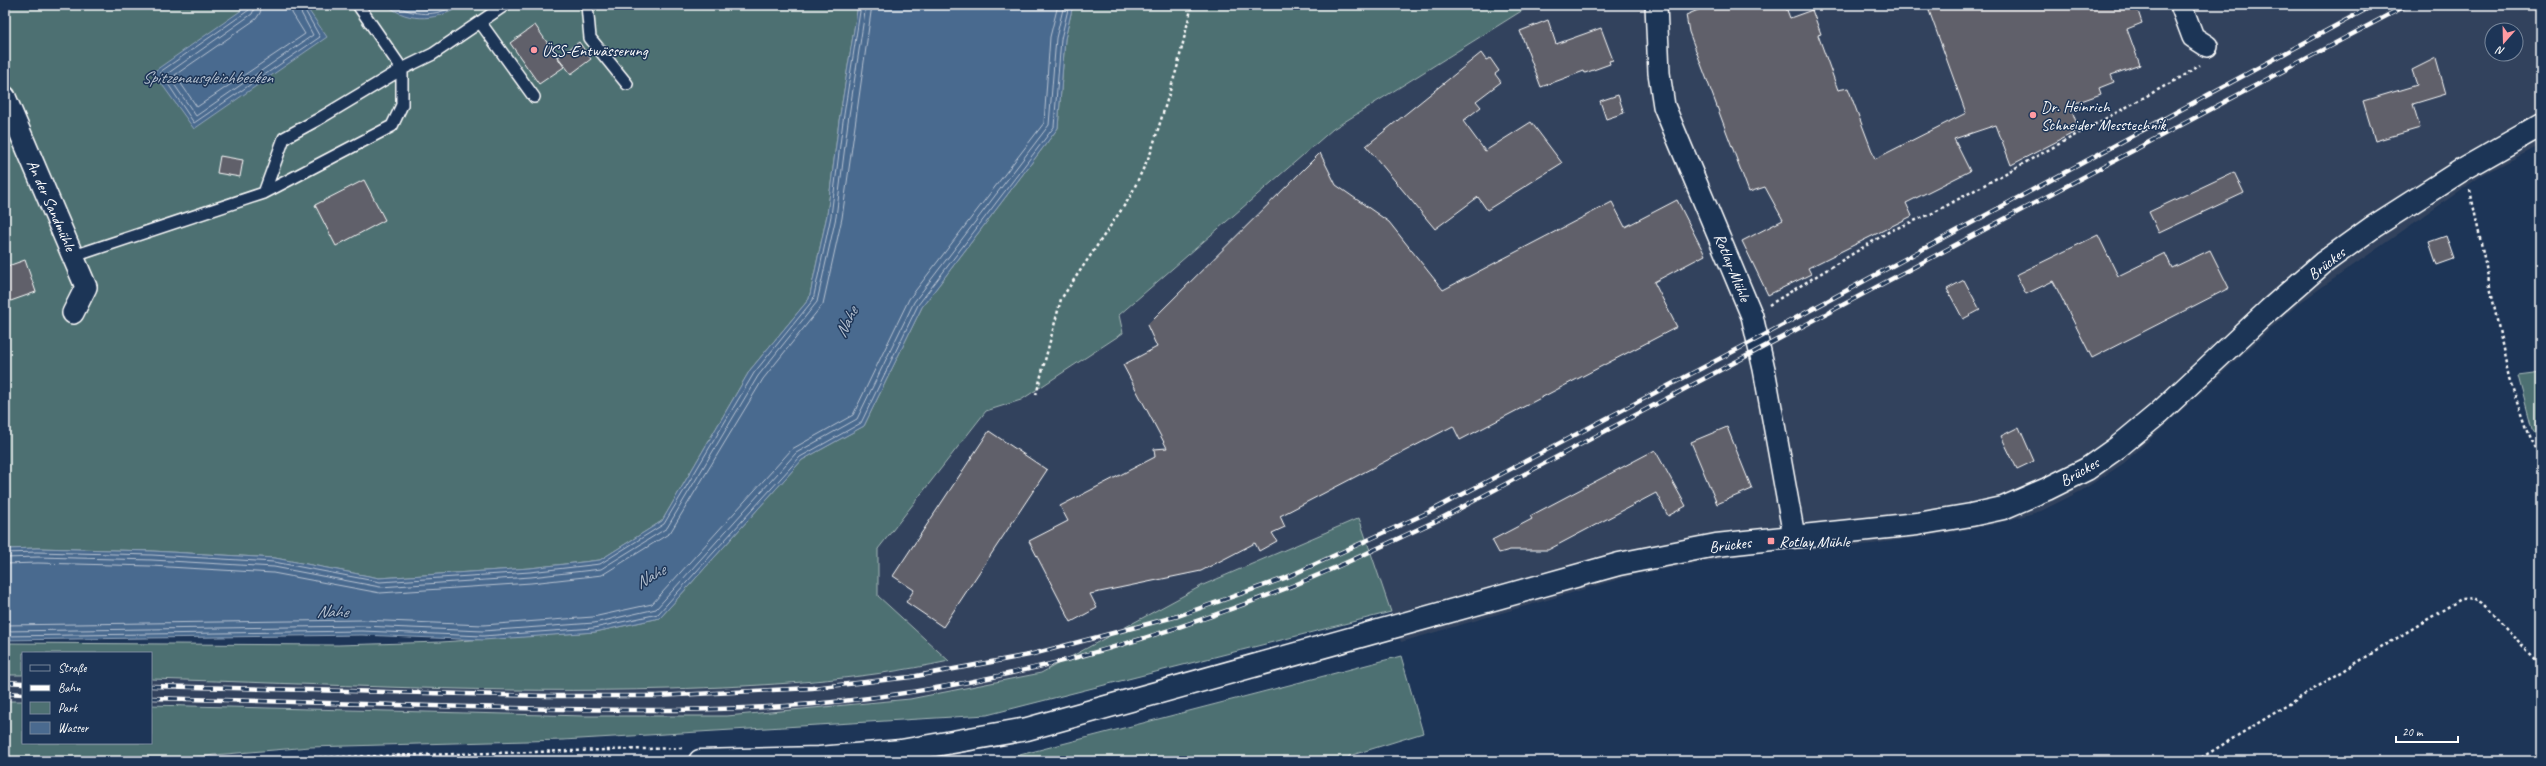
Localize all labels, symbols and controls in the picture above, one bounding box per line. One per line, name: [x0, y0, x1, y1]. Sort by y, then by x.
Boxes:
north arrow: [2484, 22, 2524, 62]
place label: ÜSS-Entwässerung: [542, 41, 649, 61]
text: N: [2493, 43, 2506, 59]
marker: ÜSS-Entwässerung: [529, 45, 539, 55]
water label: Spitzenausgleichbecken: [142, 67, 274, 88]
place label: Dr. Heinrich Schneider Messtechnik: [2041, 97, 2167, 135]
marker: Dr. Heinrich Schneider Messtechnik: [2028, 110, 2038, 120]
street label: An der Sandmühle: [22, 157, 81, 256]
street label: Rotlay-Mühle: [1709, 230, 1755, 306]
street label: Brückes: [2304, 242, 2351, 285]
water label: Nahe: [830, 301, 864, 341]
street label: Brückes: [2056, 452, 2104, 491]
street label: Brückes: [1708, 532, 1754, 557]
place label: Rotlay Mühle: [1779, 532, 1851, 552]
marker: Rotlay Mühle: [1766, 536, 1776, 546]
water label: Nahe: [632, 558, 671, 593]
water label: Nahe: [316, 601, 350, 622]
legend: [22, 652, 152, 744]
text: Straße: [58, 660, 87, 676]
text: Bahn: [58, 680, 81, 696]
text: Park: [58, 700, 79, 716]
scale bar: [2396, 718, 2458, 744]
text: Wasser: [58, 720, 90, 736]
text: 20 m: [2402, 724, 2424, 740]

